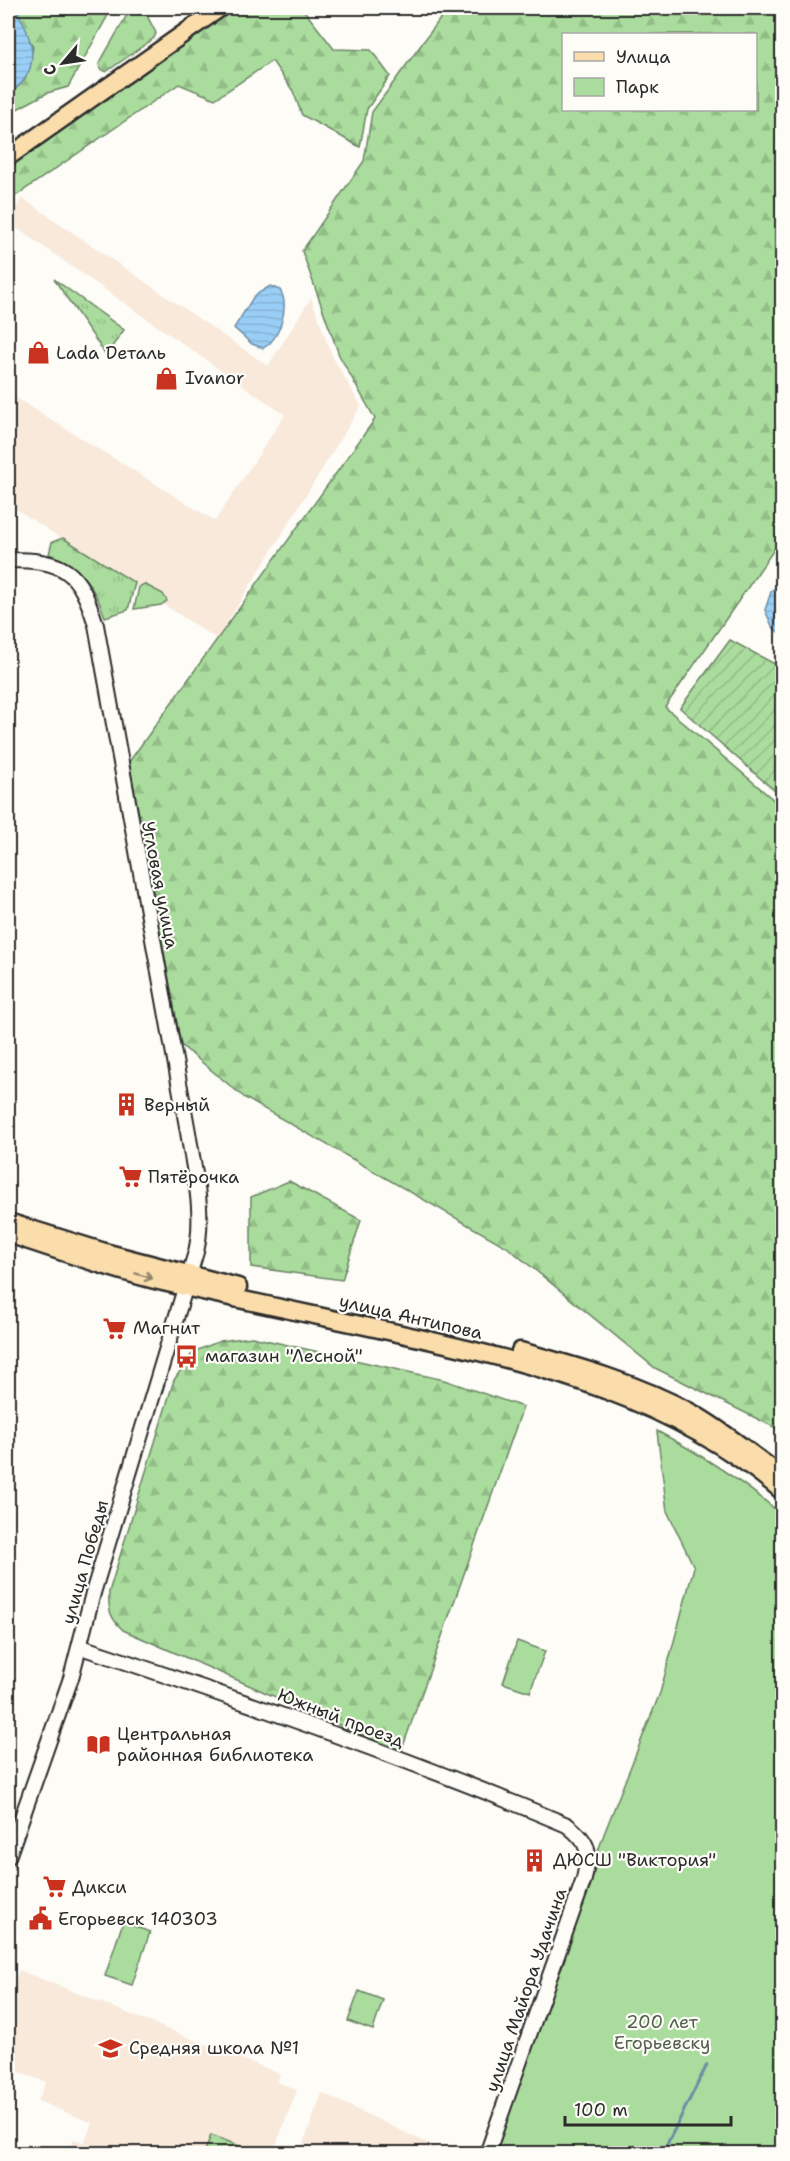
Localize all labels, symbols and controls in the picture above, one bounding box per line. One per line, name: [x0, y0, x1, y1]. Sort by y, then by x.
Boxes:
north arrow: [33, 33, 93, 93]
legend: [562, 33, 757, 111]
text: Улица: [616, 45, 670, 69]
text: С: [39, 60, 62, 79]
text: Парк: [616, 75, 659, 99]
shop icon: Lada Dеталь: [25, 340, 51, 366]
place label: Lada Dеталь: [56, 341, 166, 365]
shop icon: Ivanor: [154, 365, 180, 391]
place label: Ivanor: [185, 366, 245, 390]
street label: Угловая улица: [136, 819, 184, 951]
building icon: Верный: [113, 1092, 139, 1118]
place label: Верный: [144, 1093, 210, 1117]
supermarket icon: Пятёрочка: [117, 1164, 143, 1190]
place label: Пятёрочка: [148, 1165, 239, 1189]
one-way arrow: [134, 1271, 153, 1282]
street label: улица Антипова: [337, 1289, 485, 1345]
supermarket icon: Магнит: [102, 1315, 128, 1341]
place label: Магнит: [133, 1316, 201, 1340]
bus stop icon: магазин "Лесной": [174, 1343, 200, 1369]
place label: магазин "Лесной": [205, 1344, 363, 1368]
street label: улица Победы: [56, 1497, 114, 1627]
street label: Южный проезд: [274, 1683, 408, 1753]
place label: Центральная районная библиотека: [117, 1722, 313, 1767]
library icon: Центральная районная библиотека: [86, 1731, 112, 1757]
building icon: ДЮСШ "Виктория": [522, 1847, 548, 1873]
place label: ДЮСШ "Виктория": [553, 1848, 716, 1872]
supermarket icon: Дикси: [41, 1874, 67, 1900]
place label: Дикси: [72, 1875, 127, 1899]
street label: улица Майора Удачина: [480, 1885, 572, 2095]
public building icon: Егорьевск 140303: [27, 1906, 53, 1932]
place label: Егорьевск 140303: [58, 1907, 218, 1931]
park label: 200 лет Егорьевску: [614, 2010, 710, 2055]
school or university icon: Средняя школа №1: [98, 2035, 124, 2061]
place label: Средняя школа №1: [129, 2036, 299, 2060]
scale bar: [565, 2089, 732, 2127]
text: 100 m: [574, 2098, 628, 2122]

